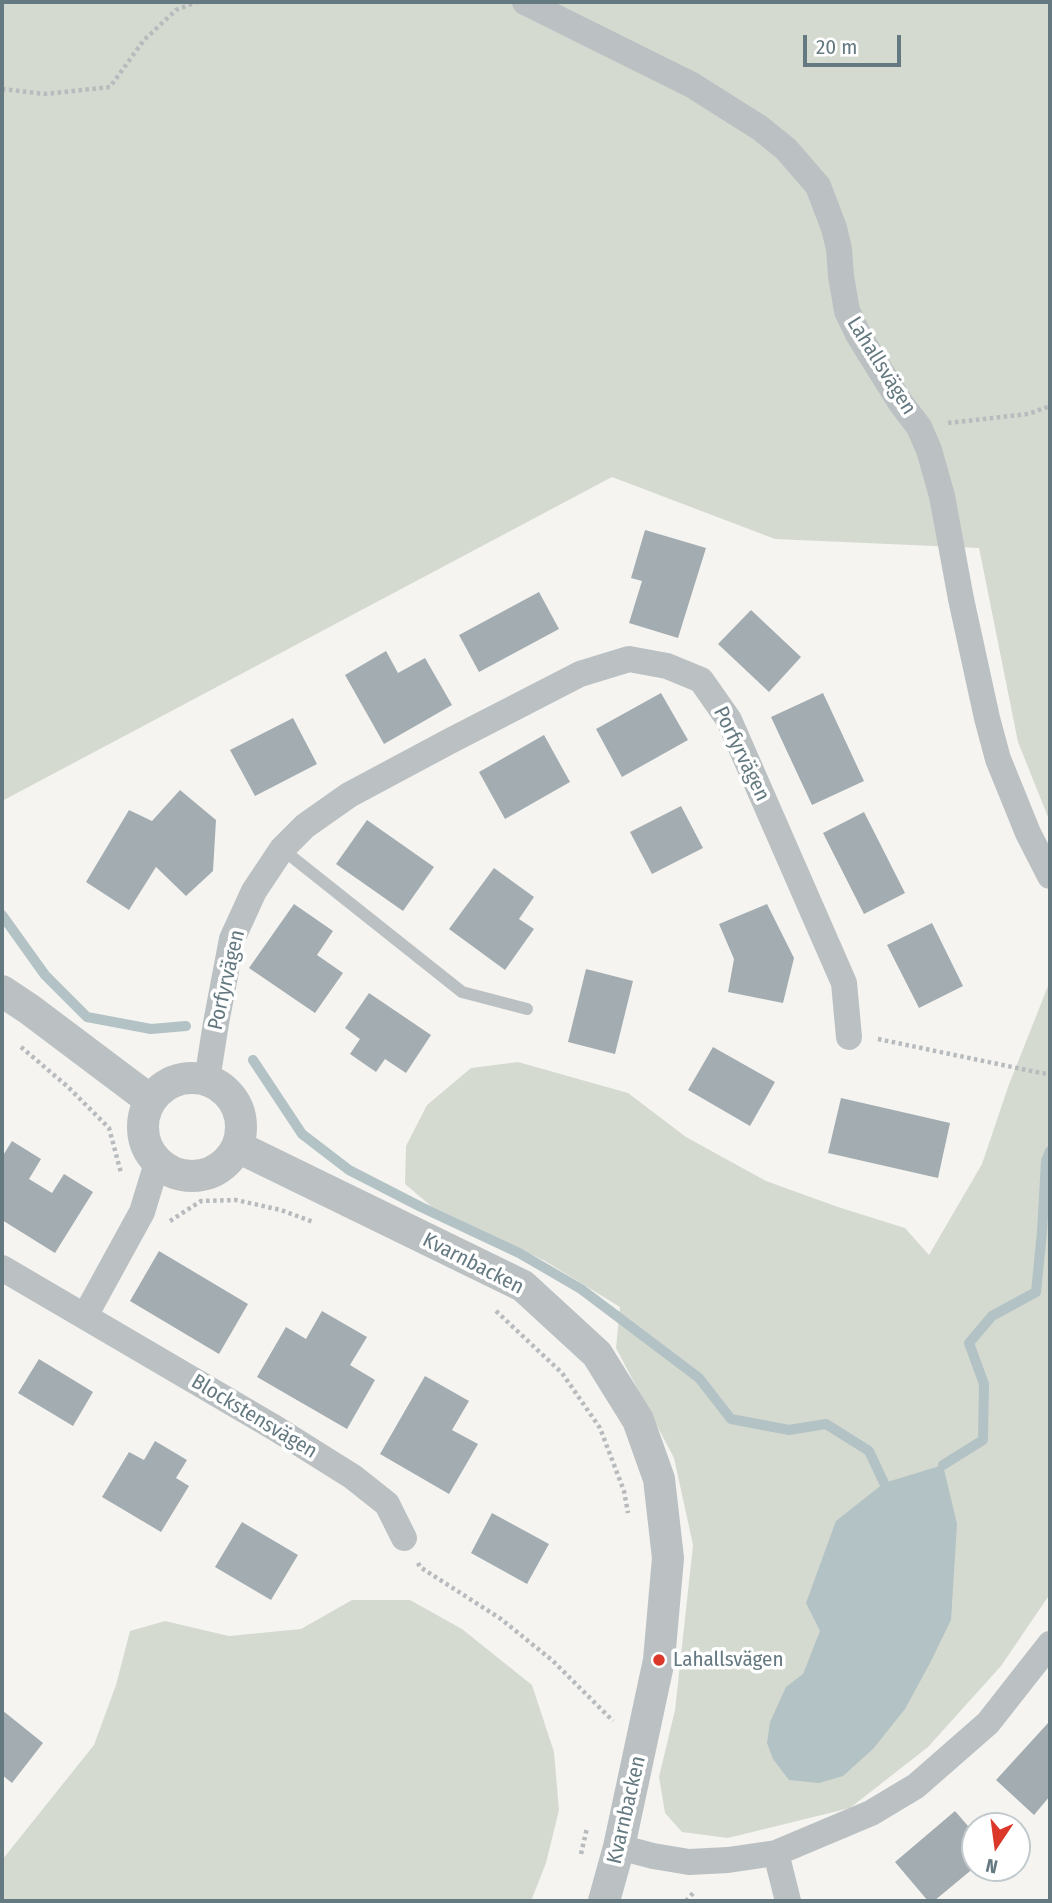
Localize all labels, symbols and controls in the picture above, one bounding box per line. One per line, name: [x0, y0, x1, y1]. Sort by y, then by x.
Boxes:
scale bar: [807, 21, 905, 65]
text: 20 m: [816, 34, 857, 60]
street label: Lahallsvägen: [841, 312, 921, 420]
street label: Porfyrvägen: [707, 703, 775, 805]
street label: Porfyrvägen: [203, 927, 251, 1033]
street label: Kvarnbacken: [418, 1228, 528, 1300]
street label: Blockstensvägen: [186, 1370, 322, 1464]
place label: Lahallsvägen: [673, 1647, 783, 1673]
marker: Lahallsvägen: [651, 1652, 667, 1668]
street label: Kvarnbacken: [602, 1754, 652, 1866]
north arrow: [961, 1812, 1031, 1882]
text: N: [983, 1854, 1000, 1878]

